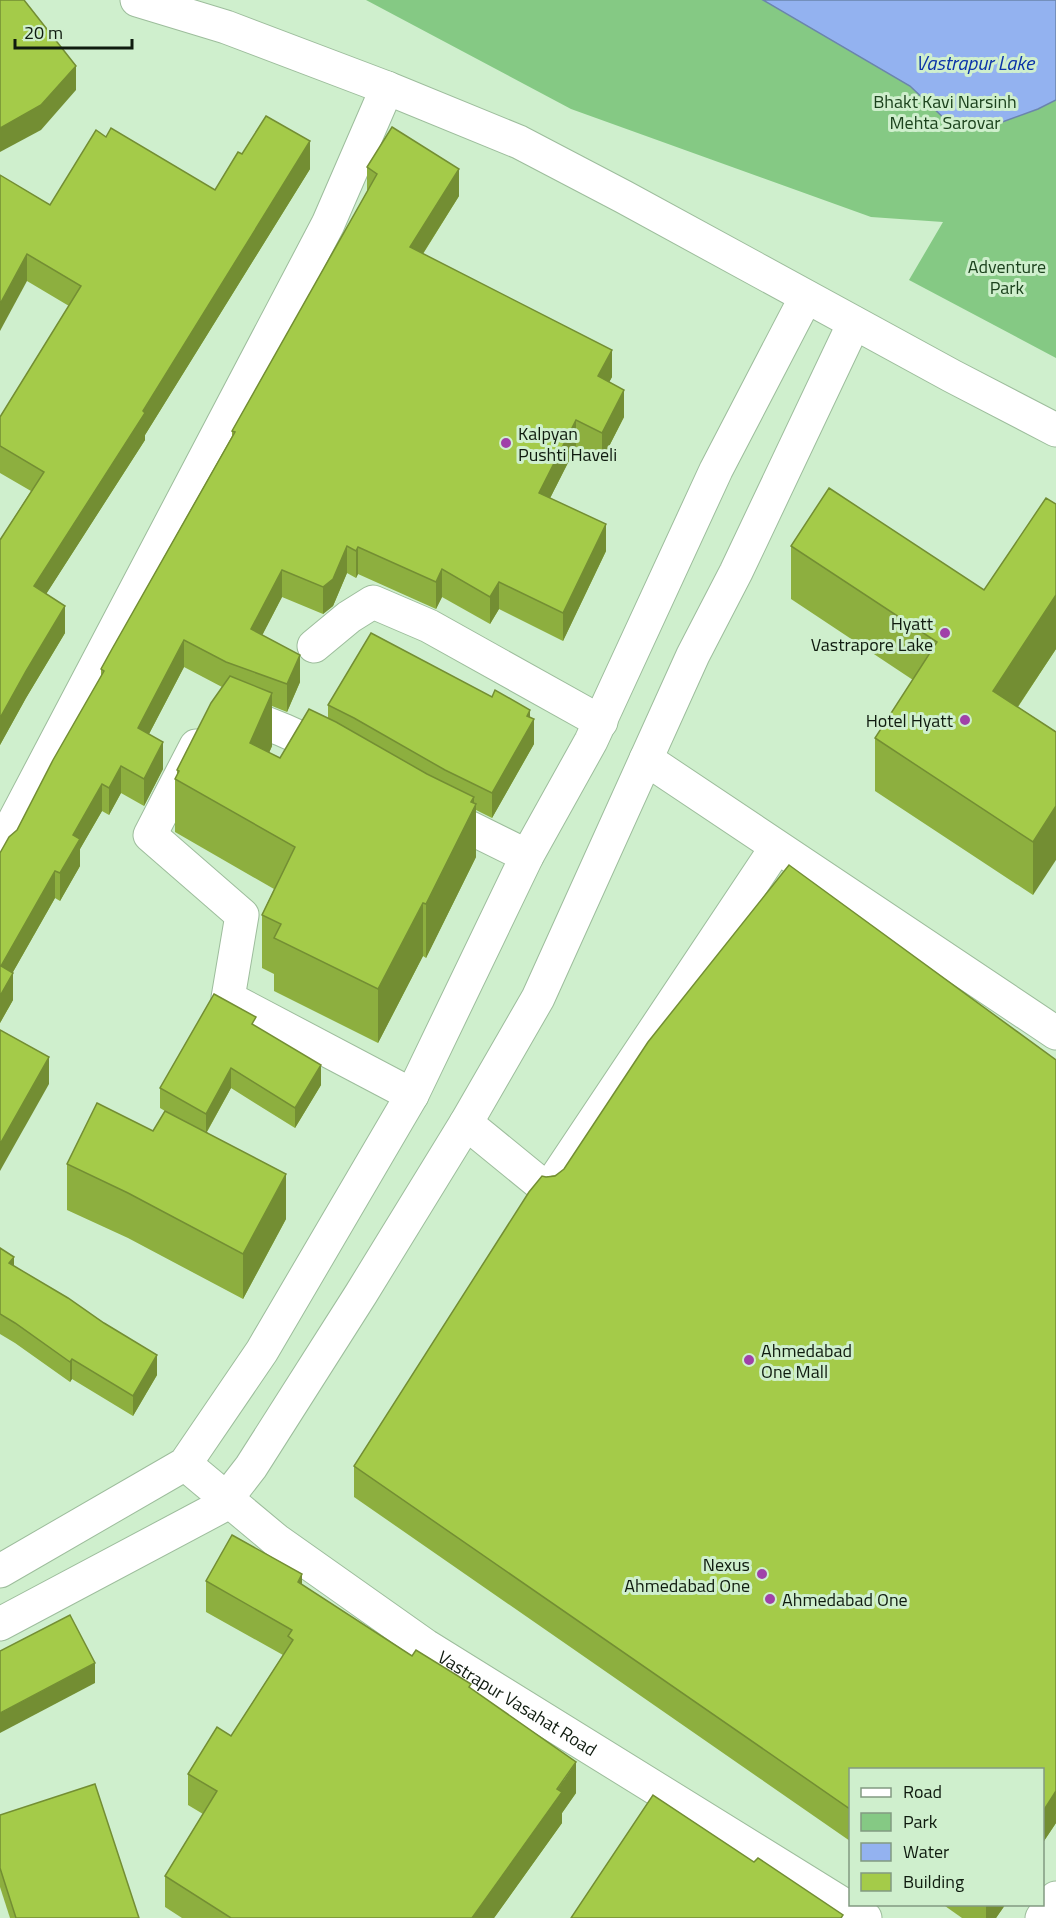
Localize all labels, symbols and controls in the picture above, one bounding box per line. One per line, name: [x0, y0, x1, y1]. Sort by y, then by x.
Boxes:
scale bar: [15, 12, 132, 50]
text: 20 m: [24, 19, 63, 46]
water label: Vastrapur Lake: [916, 47, 1036, 78]
park label: Bhakt Kavi Narsinh Mehta Sarovar: [873, 88, 1017, 136]
park label: Adventure Park: [968, 253, 1046, 301]
place label: Kalpyan Pushti Haveli: [518, 420, 617, 468]
marker: Kalpyan Pushti Haveli: [499, 436, 513, 450]
place label: Hyatt Vastrapore Lake: [811, 610, 934, 658]
marker: Hyatt Vastrapore Lake: [938, 626, 952, 640]
place label: Hotel Hyatt: [866, 707, 954, 734]
marker: Hotel Hyatt: [958, 713, 972, 727]
place label: Ahmedabad One Mall: [761, 1337, 852, 1385]
marker: Ahmedabad One Mall: [742, 1353, 756, 1367]
place label: Nexus Ahmedabad One: [624, 1551, 750, 1599]
marker: Nexus Ahmedabad One: [755, 1567, 769, 1581]
place label: Ahmedabad One: [782, 1586, 908, 1613]
marker: Ahmedabad One: [763, 1592, 777, 1606]
street label: Vastrapur Vasahat Road: [433, 1643, 602, 1762]
legend: [849, 1768, 1044, 1906]
text: Road: [903, 1778, 942, 1805]
text: Park: [903, 1808, 938, 1835]
text: Water: [903, 1838, 949, 1865]
text: Building: [903, 1868, 964, 1895]

